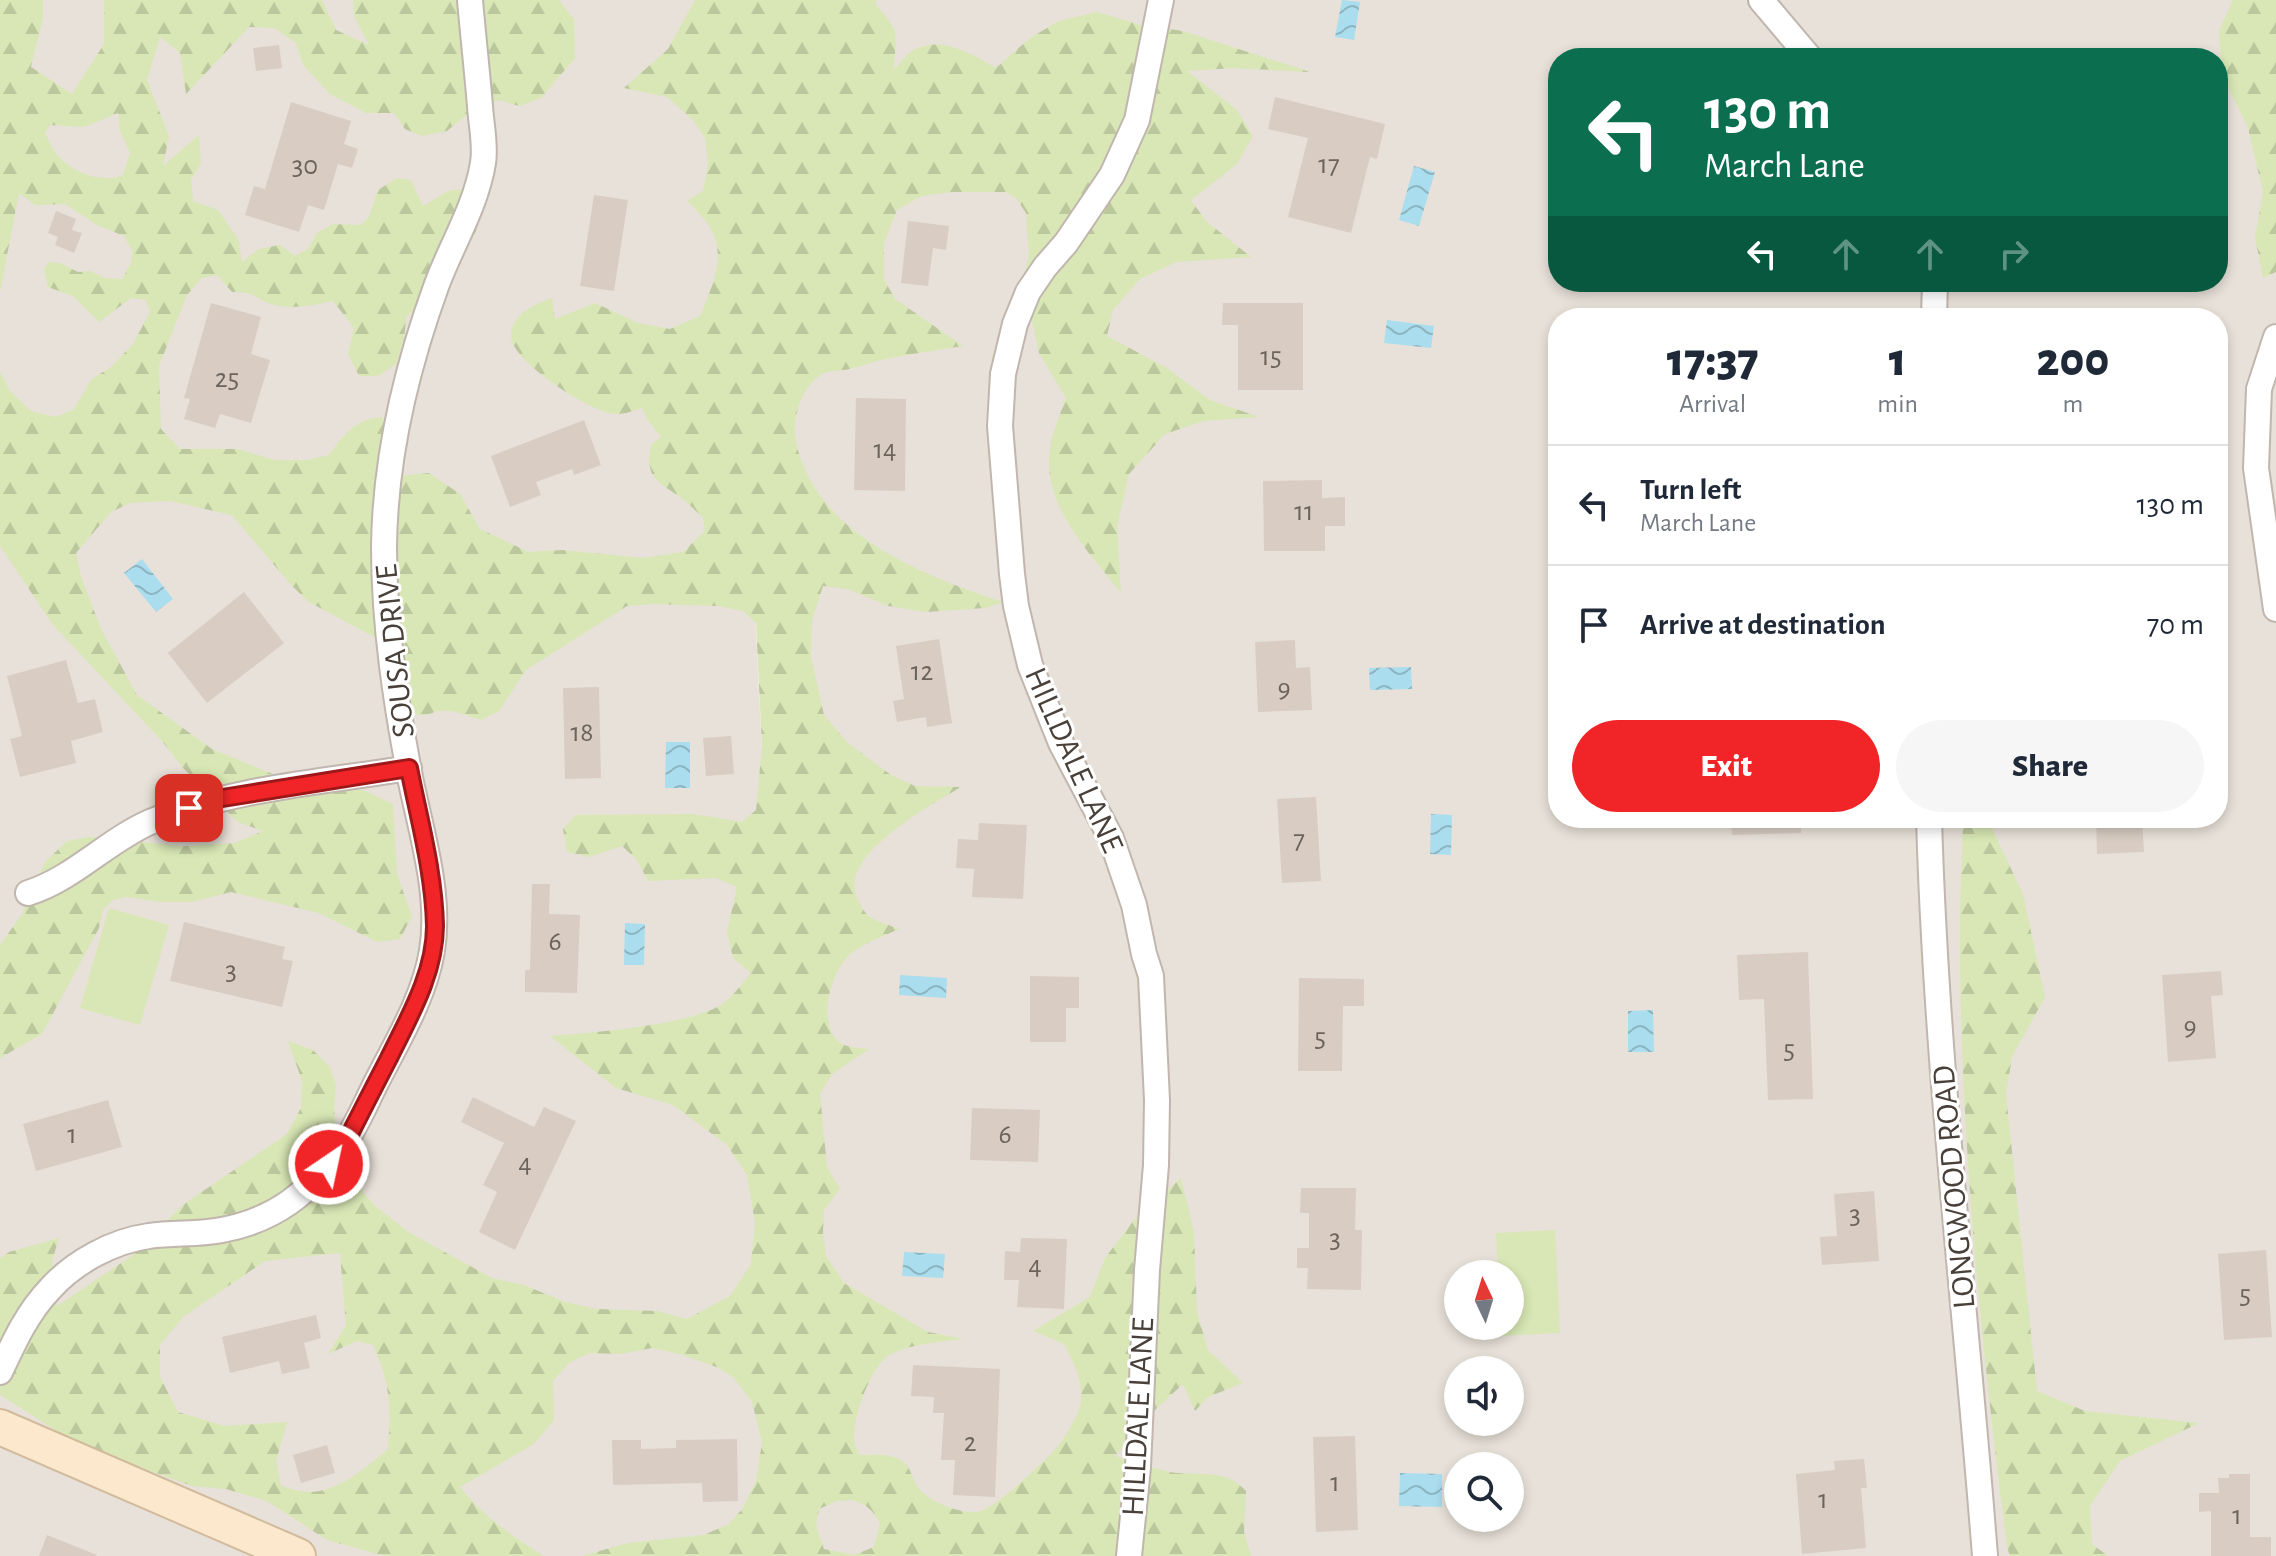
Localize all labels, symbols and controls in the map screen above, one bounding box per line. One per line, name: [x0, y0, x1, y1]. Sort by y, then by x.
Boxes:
icon: left: [1572, 80, 1676, 184]
text: 130 m: [1704, 83, 1831, 139]
text: March Lane: [1704, 148, 1865, 184]
house number: 17: [1318, 151, 1340, 179]
house number: 30: [292, 152, 318, 180]
icon: left: [1740, 232, 1784, 276]
icon: ahead: [1824, 232, 1868, 276]
icon: ahead: [1908, 232, 1952, 276]
icon: right: [1992, 232, 2036, 276]
text: 17:37: [1667, 337, 1759, 385]
text: 1: [1889, 337, 1906, 385]
text: 200: [2037, 337, 2109, 385]
house number: 15: [1260, 343, 1282, 371]
house number: 25: [215, 365, 239, 393]
text: Arrival: [1679, 391, 1746, 417]
text: min: [1877, 391, 1918, 417]
text: m: [2063, 391, 2083, 417]
house number: 14: [873, 436, 897, 464]
text: Turn left: [1640, 475, 1741, 505]
icon: left: [1572, 483, 1616, 527]
text: 130 m: [2137, 490, 2204, 520]
house number: 11: [1294, 498, 1314, 526]
text: March Lane: [1640, 510, 1756, 536]
street label: SOUSA DRIVE: [370, 563, 420, 739]
icon: arrive: [1572, 603, 1616, 647]
text: Arrive at destination: [1640, 610, 1886, 640]
text: 70 m: [2147, 610, 2204, 640]
house number: 12: [911, 658, 933, 686]
street label: HILLDALE LANE: [1019, 663, 1129, 857]
house number: 9: [1277, 675, 1291, 703]
house number: 18: [571, 719, 593, 747]
button: Exit: [1572, 720, 1880, 812]
button: Share: [1896, 720, 2204, 812]
pin: [155, 774, 223, 842]
icon: arrive: [167, 786, 211, 830]
house number: 7: [1293, 826, 1305, 854]
house number: 6: [548, 928, 562, 956]
house number: 3: [225, 957, 237, 985]
house number: 9: [2183, 1013, 2197, 1041]
house number: 5: [1314, 1024, 1326, 1052]
house number: 5: [1783, 1036, 1795, 1064]
street label: LONGWOOD ROAD: [1927, 1064, 1981, 1310]
house number: 1: [67, 1121, 77, 1149]
house number: 6: [998, 1121, 1012, 1149]
position arrow: [287, 1122, 371, 1206]
house number: 4: [518, 1150, 532, 1178]
house number: 3: [1849, 1201, 1861, 1229]
house number: 3: [1329, 1225, 1341, 1253]
house number: 4: [1028, 1252, 1042, 1280]
north arrow: [1444, 1260, 1524, 1340]
map controls: [1444, 1260, 1524, 1532]
house number: 5: [2239, 1281, 2251, 1309]
street label: HILLDALE LANE: [1117, 1317, 1159, 1517]
button: sound: [1444, 1356, 1524, 1436]
house number: 2: [964, 1429, 976, 1457]
button: search: [1444, 1452, 1524, 1532]
house number: 1: [1330, 1469, 1340, 1497]
house number: 1: [1818, 1486, 1828, 1514]
house number: 1: [2232, 1502, 2242, 1530]

